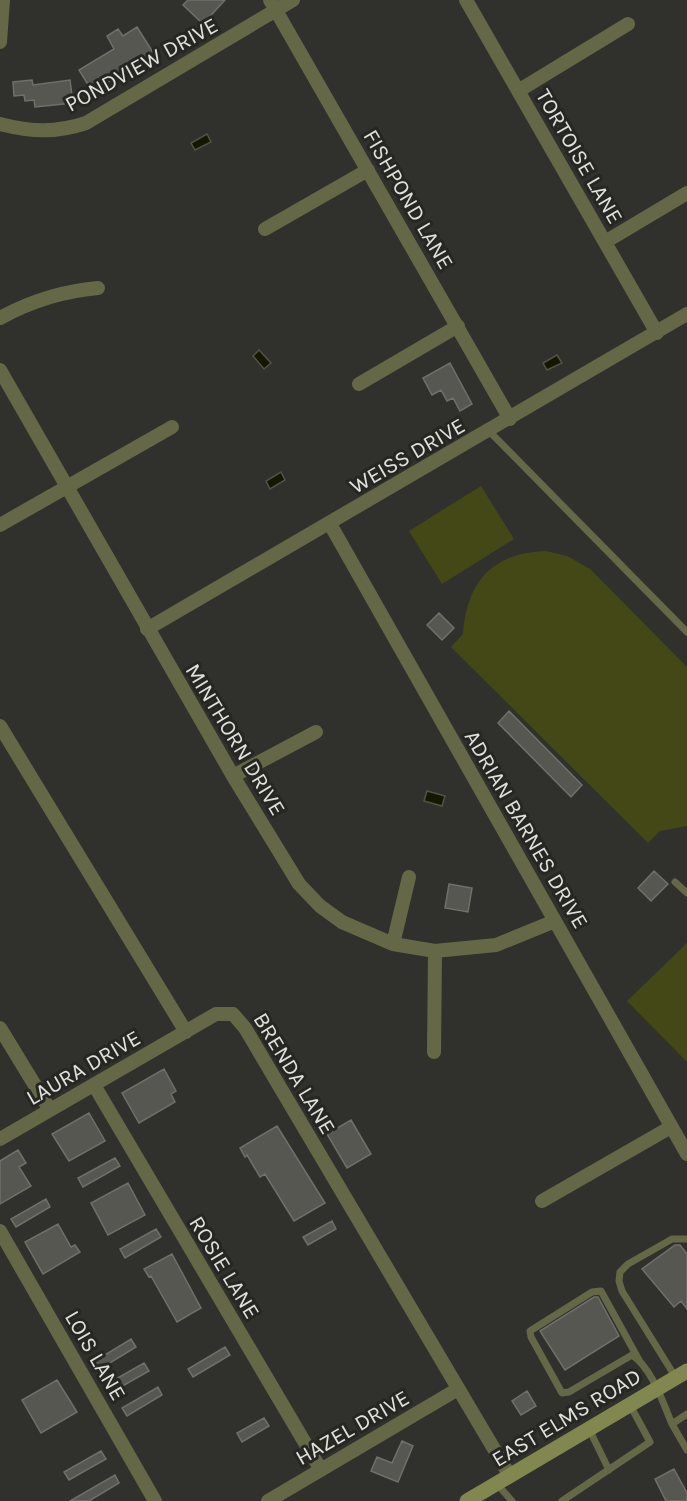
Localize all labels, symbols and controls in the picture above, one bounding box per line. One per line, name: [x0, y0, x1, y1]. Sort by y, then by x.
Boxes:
street label: PONDVIEW DRIVE: [61, 12, 222, 118]
street label: TORTOISE LANE: [530, 84, 628, 229]
street label: FISHPOND LANE: [358, 125, 459, 274]
street label: WEISS DRIVE: [345, 412, 470, 499]
street label: MINTHORN DRIVE: [180, 659, 291, 820]
street label: ADRIAN BARNES DRIVE: [459, 726, 593, 933]
street label: BRENDA LANE: [248, 1008, 341, 1139]
street label: LAURA DRIVE: [22, 1025, 145, 1111]
street label: ROSIE LANE: [183, 1212, 265, 1324]
street label: LOIS LANE: [59, 1306, 131, 1405]
street label: EAST ELMS ROAD: [487, 1363, 646, 1473]
street label: HAZEL DRIVE: [291, 1385, 414, 1471]

